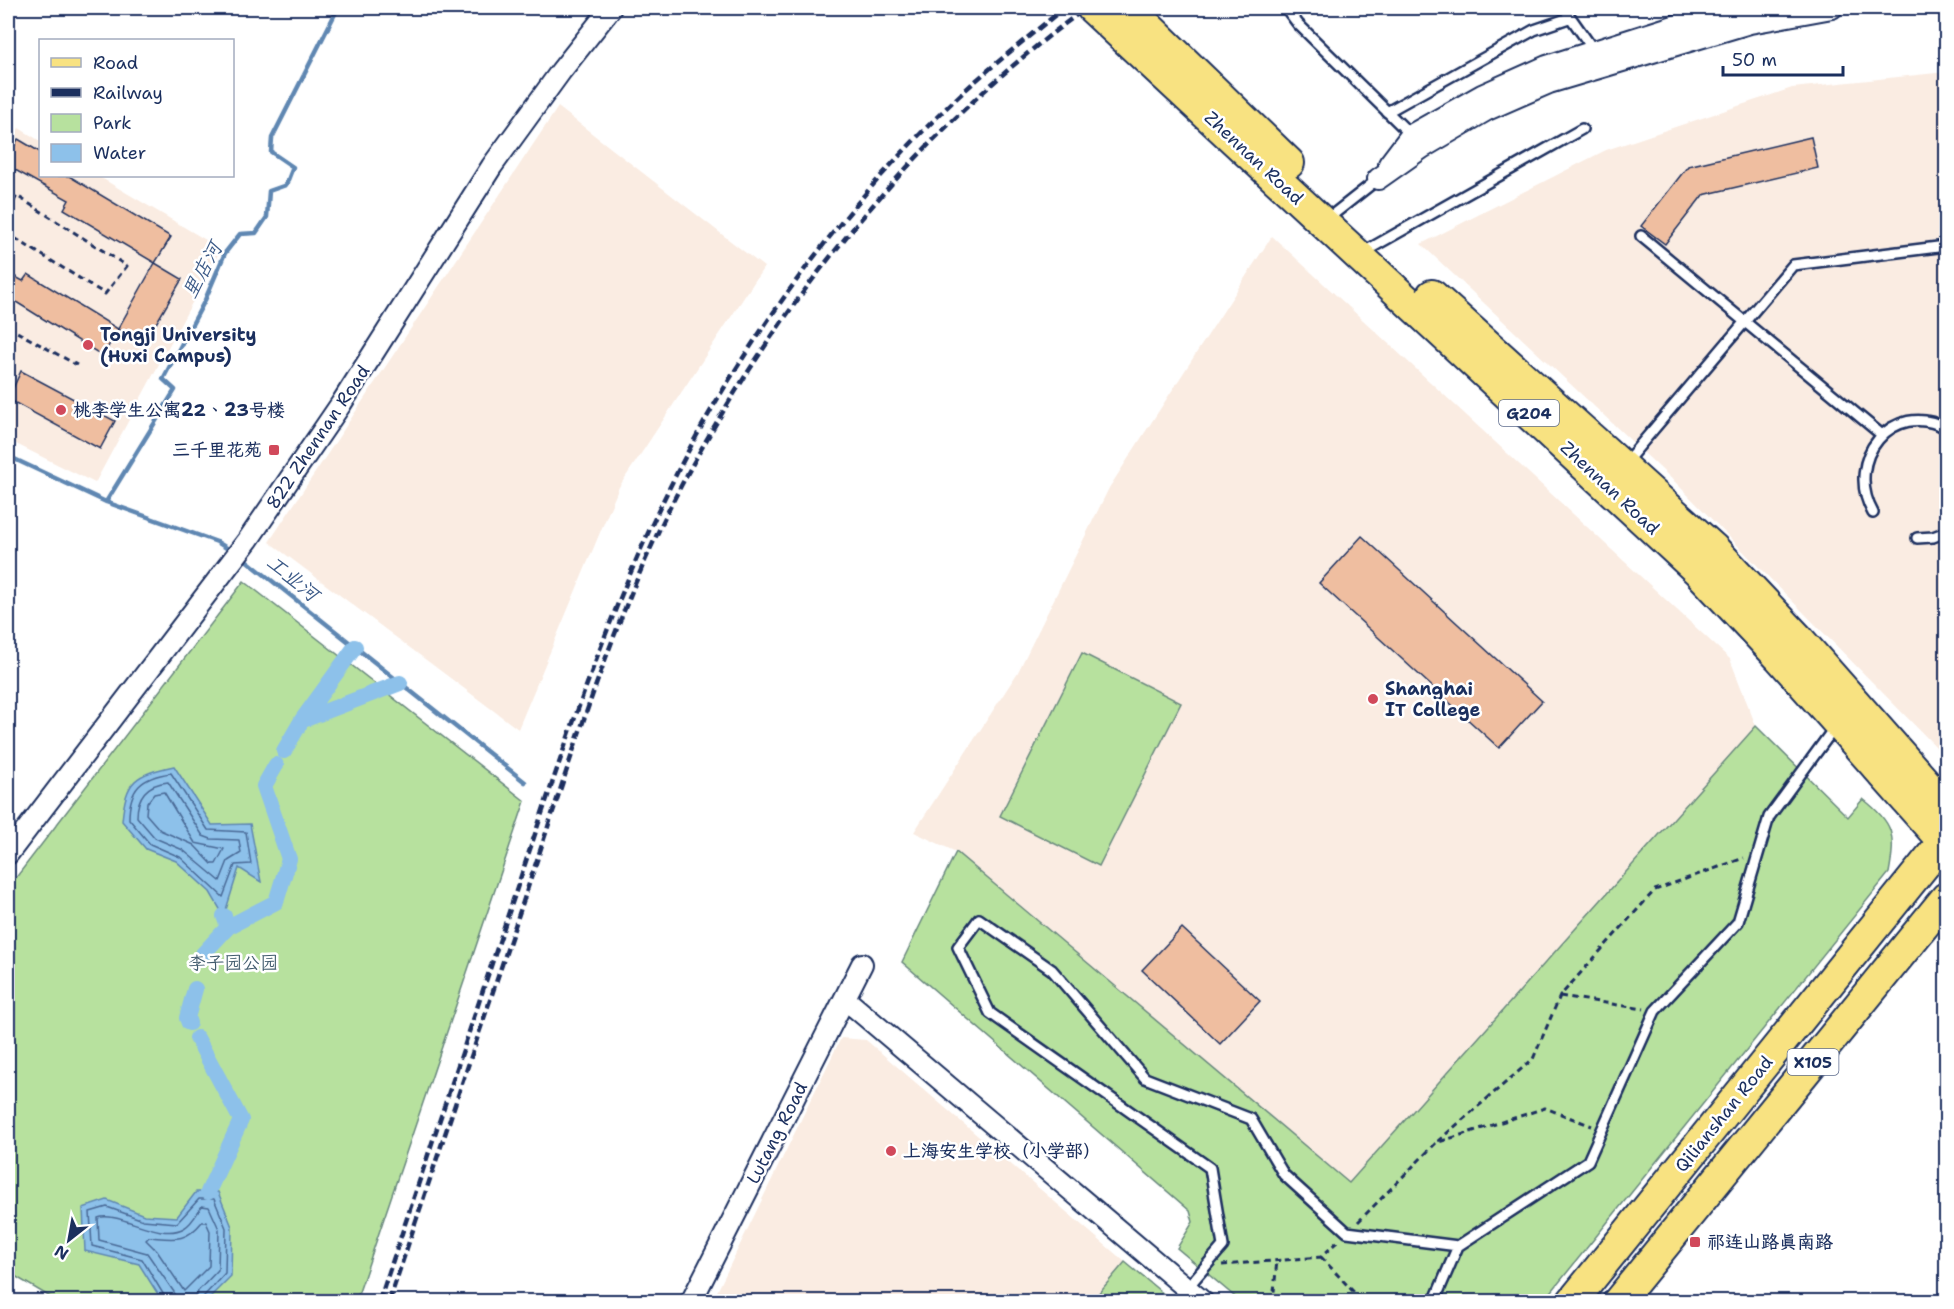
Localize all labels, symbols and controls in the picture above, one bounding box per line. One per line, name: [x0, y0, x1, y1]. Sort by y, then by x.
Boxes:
legend: [39, 39, 234, 177]
scale bar: [1723, 39, 1843, 77]
text: 50 m: [1732, 48, 1777, 72]
text: Road: [93, 51, 138, 75]
text: Railway: [93, 81, 163, 105]
street label: Zhennan Road: [1199, 106, 1309, 210]
text: Park: [93, 111, 132, 135]
text: Water: [93, 141, 146, 165]
water label: 里店河: [176, 235, 229, 303]
place label: Tongji University (Huxi Campus): [100, 323, 256, 368]
marker: Tongji University (Huxi Campus): [81, 338, 95, 352]
street label: 822 Zhennan Road: [261, 360, 375, 514]
place label: 桃李学生公寓22、23号楼: [73, 398, 285, 422]
road number: G204: [1499, 400, 1559, 426]
marker: 桃李学生公寓22、23号楼: [54, 403, 68, 417]
street label: Zhennan Road: [1555, 436, 1665, 540]
place label: 三千里花苑: [172, 438, 262, 462]
marker: 三千里花苑: [267, 443, 281, 457]
water label: 工业河: [262, 549, 327, 609]
place label: Shanghai IT College: [1385, 677, 1480, 722]
marker: Shanghai IT College: [1366, 692, 1380, 706]
park label: 李子园公园: [188, 951, 278, 975]
road number: X105: [1788, 1049, 1838, 1075]
street label: Qilianshan Road: [1670, 1051, 1778, 1177]
street label: Lutang Road: [741, 1078, 813, 1188]
place label: 上海安生学校（小学部）: [903, 1139, 1101, 1163]
marker: 上海安生学校（小学部）: [884, 1144, 898, 1158]
north arrow: [39, 1210, 99, 1270]
place label: 祁连山路真南路: [1707, 1230, 1833, 1254]
marker: 祁连山路真南路: [1688, 1235, 1702, 1249]
text: N: [51, 1240, 72, 1265]

